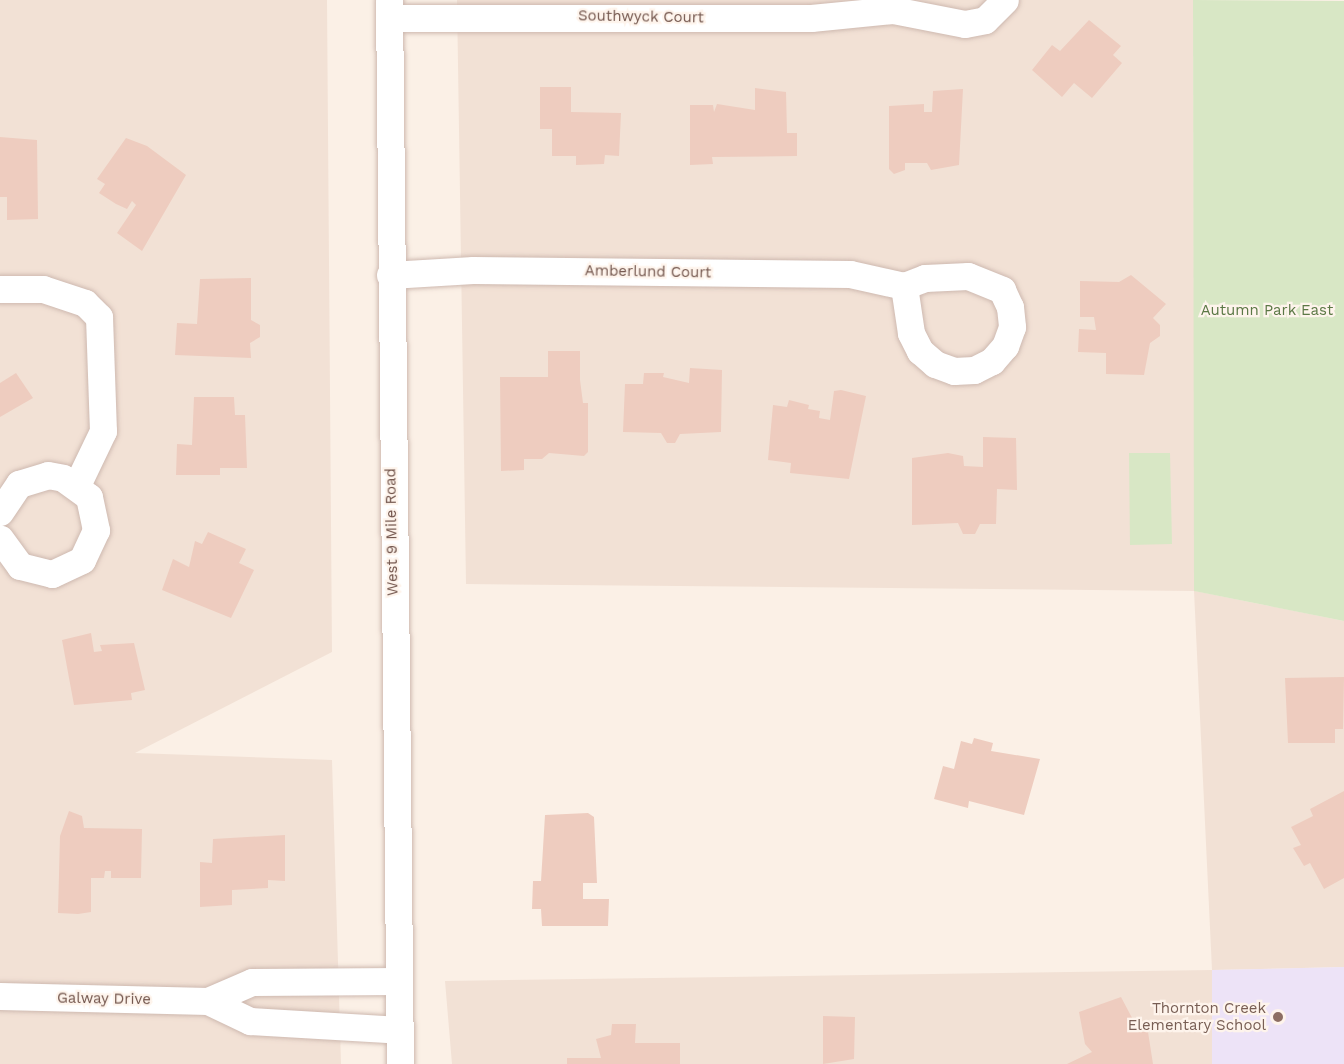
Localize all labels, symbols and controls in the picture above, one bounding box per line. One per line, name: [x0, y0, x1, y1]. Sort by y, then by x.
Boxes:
street label: Southwyck Court: [578, 7, 704, 27]
street label: Amberlund Court: [585, 262, 711, 282]
park label: Autumn Park East: [1201, 302, 1333, 320]
street label: West 9 Mile Road: [382, 468, 402, 596]
street label: Galway Drive: [57, 989, 151, 1009]
place label: Thornton Creek Elementary School: [1127, 999, 1266, 1034]
marker: Thornton Creek Elementary School: [1271, 1010, 1285, 1024]

